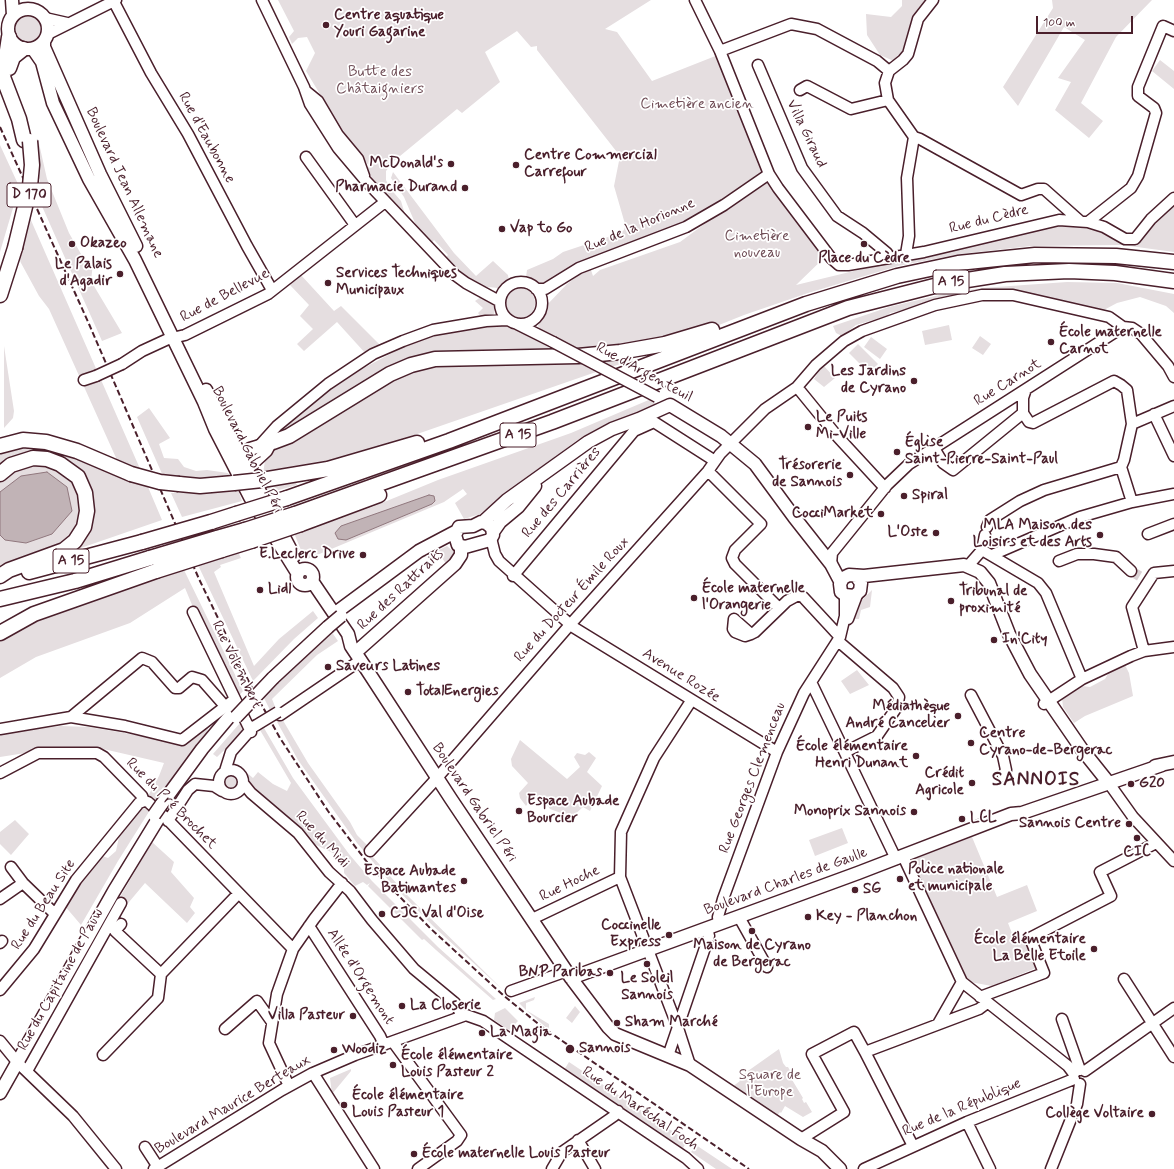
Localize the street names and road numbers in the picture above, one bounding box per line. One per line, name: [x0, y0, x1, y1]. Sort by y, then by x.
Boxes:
street label: Rue d'Eaubonne: [174, 89, 238, 187]
street label: Villa Giraud: [782, 97, 830, 171]
street label: Boulevard Jean Allemane: [81, 105, 167, 261]
road number: D 170: [7, 183, 51, 207]
street label: Rue de la Horionne: [582, 195, 698, 257]
street label: Rue du Cèdre: [948, 201, 1030, 239]
street label: Rue de Bellevue: [178, 265, 272, 327]
road number: A 15: [933, 270, 969, 294]
street label: Rue d'Argenteuil: [593, 339, 695, 407]
street label: Rue Carnot: [971, 355, 1045, 411]
street label: Boulevard Gabriel Péri: [207, 384, 287, 516]
road number: A 15: [500, 423, 536, 447]
street label: Rue des Carrières: [519, 444, 605, 542]
street label: Rue du Docteur Émile Roux: [511, 534, 633, 666]
street label: Rue des Rattraits: [354, 545, 448, 635]
road number: A 15: [53, 549, 89, 573]
street label: Rue Volembert: [207, 618, 265, 712]
street label: Avenue Rozée: [639, 645, 723, 707]
street label: Rue Georges Clemenceau: [716, 700, 790, 856]
street label: Boulevard Gabriel Péri: [427, 740, 521, 866]
street label: Rue du Pré Brochet: [122, 755, 220, 853]
street label: Rue du Midi: [291, 808, 353, 872]
street label: Boulevard Charles de Gaulle: [702, 844, 870, 920]
street label: Rue du Beau Site: [8, 856, 80, 954]
street label: Rue Hoche: [537, 862, 603, 906]
street label: Rue du Capitaine de Pauw: [14, 906, 108, 1054]
street label: Allée d'Orgemont: [322, 926, 398, 1028]
street label: Boulevard Maurice Berteaux: [152, 1051, 314, 1159]
street label: Rue du Maréchal Foch: [578, 1063, 702, 1155]
street label: Rue de la République: [900, 1075, 1024, 1141]

